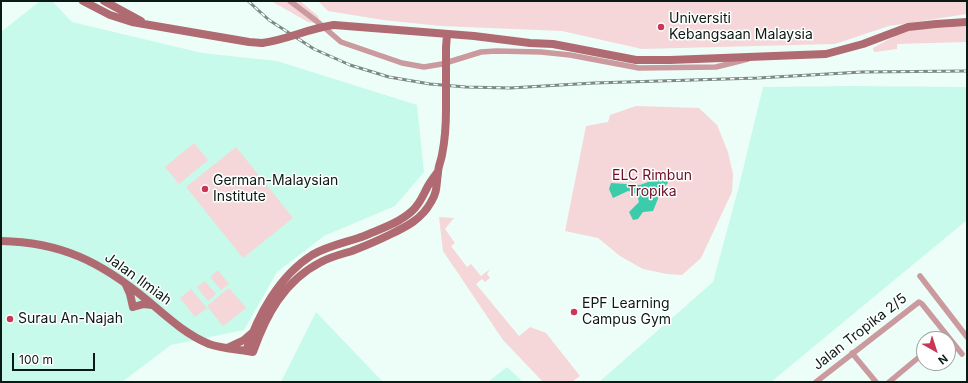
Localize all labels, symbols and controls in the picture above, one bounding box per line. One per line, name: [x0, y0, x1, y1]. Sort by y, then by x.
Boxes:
place label: Universiti Kebangsaan Malaysia: [669, 11, 813, 44]
marker: Universiti Kebangsaan Malaysia: [656, 22, 666, 32]
park label: ELC Rimbun Tropika: [612, 168, 692, 200]
place label: German-Malaysian Institute: [213, 173, 338, 206]
marker: German-Malaysian Institute: [200, 184, 210, 194]
street label: Jalan Ilmiah: [101, 249, 175, 309]
street label: Jalan Tropika 2/5: [810, 290, 910, 374]
place label: EPF Learning Campus Gym: [582, 296, 671, 328]
marker: EPF Learning Campus Gym: [569, 307, 579, 317]
place label: Surau An-Najah: [18, 311, 123, 327]
marker: Surau An-Najah: [5, 314, 15, 324]
north arrow: [916, 331, 956, 371]
scale bar: [14, 345, 97, 371]
text: N: [935, 351, 951, 368]
text: 100 m: [19, 352, 53, 367]

